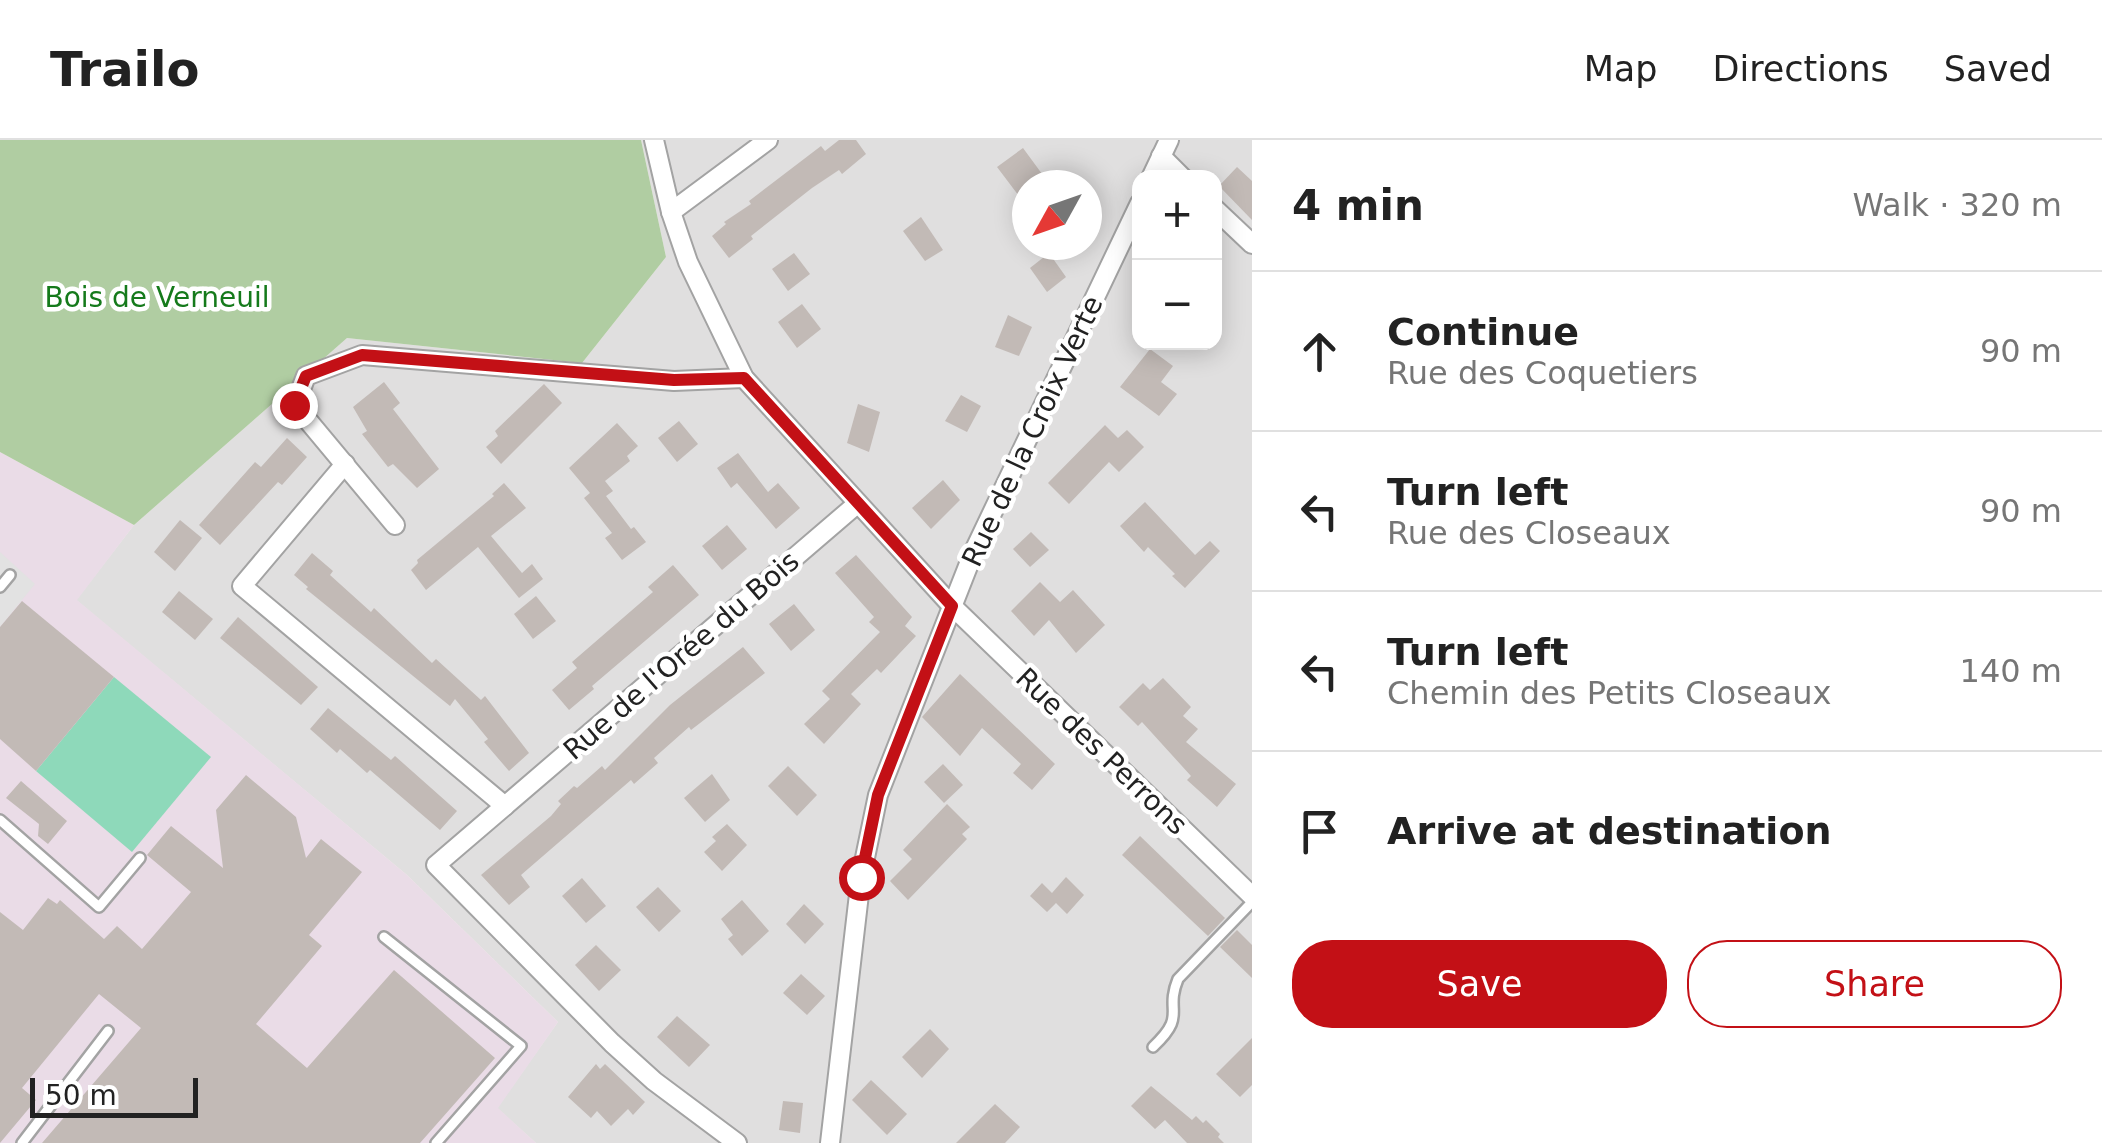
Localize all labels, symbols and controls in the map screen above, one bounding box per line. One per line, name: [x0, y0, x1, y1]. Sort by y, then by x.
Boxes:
text: Trailo: [50, 41, 199, 97]
text: Map: [1584, 49, 1658, 89]
text: Directions: [1713, 49, 1889, 89]
text: Saved: [1944, 49, 2052, 89]
north arrow: [1012, 170, 1102, 260]
map controls: [1132, 170, 1222, 350]
button: +: [1132, 170, 1222, 260]
text: 4 min: [1292, 181, 1424, 230]
text: Walk · 320 m: [1852, 186, 2062, 224]
button: −: [1132, 260, 1222, 350]
park label: Bois de Verneuil: [44, 281, 270, 314]
street label: Rue de la Croix Verte: [955, 291, 1110, 572]
text: Continue: [1387, 310, 1579, 354]
icon: ahead: [1292, 324, 1347, 379]
text: 90 m: [1980, 332, 2062, 370]
text: Rue des Coquetiers: [1387, 354, 1698, 392]
route end: [272, 383, 318, 429]
text: Turn left: [1387, 470, 1568, 514]
icon: left: [1292, 484, 1347, 539]
text: 90 m: [1980, 492, 2062, 530]
text: Rue des Closeaux: [1387, 514, 1671, 552]
street label: Rue de l'Orée du Bois: [557, 544, 806, 767]
text: Turn left: [1387, 630, 1568, 674]
icon: left: [1292, 644, 1347, 699]
text: 140 m: [1960, 652, 2062, 690]
street label: Rue des Perrons: [1009, 661, 1194, 841]
text: Chemin des Petits Closeaux: [1387, 674, 1831, 712]
icon: arrive: [1292, 804, 1347, 859]
text: Arrive at destination: [1387, 809, 1832, 853]
route start: [839, 855, 885, 901]
button: Save: [1292, 940, 1667, 1028]
button: Share: [1687, 940, 2062, 1028]
scale bar: [30, 1073, 198, 1118]
text: 50 m: [45, 1079, 117, 1112]

